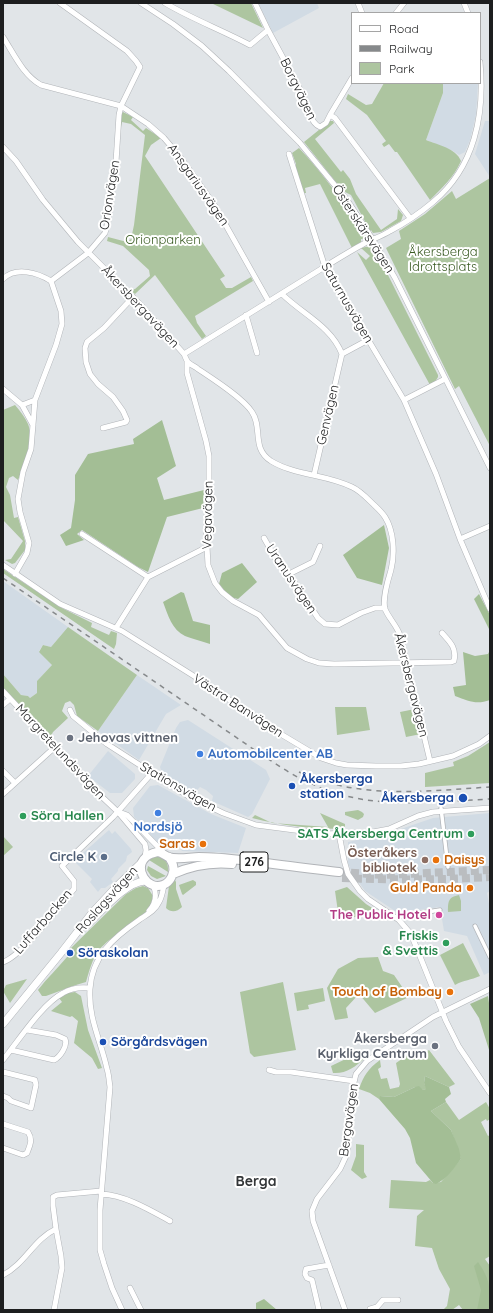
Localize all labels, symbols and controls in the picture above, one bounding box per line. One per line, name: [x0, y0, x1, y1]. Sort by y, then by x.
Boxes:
legend: [351, 12, 481, 84]
text: Road: [389, 21, 419, 36]
text: Railway: [389, 41, 433, 56]
street label: Borgvägen: [276, 56, 320, 122]
text: Park: [389, 61, 414, 76]
street label: Ansgariusvägen: [164, 141, 232, 229]
street label: Orionvägen: [97, 159, 123, 231]
street label: Österskärsvägen: [329, 182, 397, 276]
park label: Orionparken: [125, 232, 201, 248]
park label: Åkersberga Idrottsplats: [408, 244, 478, 275]
street label: Saturnusvägen: [318, 260, 376, 346]
street label: Åkersbergavägen: [98, 263, 182, 351]
street label: Genvägen: [314, 383, 342, 447]
street label: Vegavägen: [200, 480, 216, 550]
street label: Uranusvägen: [262, 541, 320, 617]
street label: Åkersbergavägen: [391, 631, 431, 739]
street label: Västra Banvägen: [190, 671, 286, 741]
street label: Margretelundsvägen: [12, 701, 108, 803]
place label: Jehovas vittnen: [78, 730, 178, 746]
marker: Jehovas vittnen: [65, 733, 75, 743]
place label: Automobilcenter AB: [208, 746, 333, 762]
marker: Automobilcenter AB: [195, 749, 205, 759]
street label: Stationsvägen: [137, 759, 219, 815]
place label: Åkersberga station: [300, 771, 373, 802]
marker: Åkersberga station: [287, 781, 297, 791]
place label: Åkersberga: [381, 790, 454, 806]
marker: Åkersberga: [457, 792, 469, 804]
place label: Söra Hallen: [31, 808, 104, 824]
marker: Nordsjö: [153, 808, 163, 818]
marker: Söra Hallen: [18, 811, 28, 821]
place label: Nordsjö: [133, 819, 183, 835]
place label: SATS Åkersberga Centrum: [298, 826, 463, 842]
marker: SATS Åkersberga Centrum: [466, 829, 476, 839]
place label: Saras: [159, 836, 195, 852]
marker: Saras: [198, 839, 208, 849]
place label: Österåkers bibliotek: [348, 845, 417, 876]
place label: Circle K: [49, 849, 96, 865]
marker: Circle K: [99, 852, 109, 862]
road number: 276: [240, 852, 268, 872]
place label: Daisys: [444, 852, 485, 868]
marker: Österåkers bibliotek: [420, 855, 430, 865]
marker: Daisys: [431, 855, 441, 865]
street label: Roslagsvägen: [73, 863, 141, 937]
place label: Guld Panda: [390, 880, 462, 896]
marker: Guld Panda: [465, 883, 475, 893]
street label: Luffarbacken: [11, 886, 75, 958]
place label: The Public Hotel: [329, 907, 431, 923]
marker: The Public Hotel: [434, 910, 444, 920]
place label: Friskis & Svettis: [383, 928, 438, 959]
marker: Friskis & Svettis: [441, 938, 451, 948]
place label: Söraskolan: [78, 945, 148, 961]
marker: Söraskolan: [65, 948, 75, 958]
place label: Touch of Bombay: [332, 984, 442, 1000]
marker: Touch of Bombay: [445, 987, 455, 997]
place label: Åkersberga Kyrkliga Centrum: [317, 1031, 427, 1062]
place label: Sörgårdsvägen: [111, 1034, 207, 1050]
marker: Sörgårdsvägen: [98, 1037, 108, 1047]
marker: Åkersberga Kyrkliga Centrum: [430, 1041, 440, 1051]
street label: Bergavägen: [336, 1082, 362, 1158]
district label: Berga: [236, 1174, 276, 1190]

